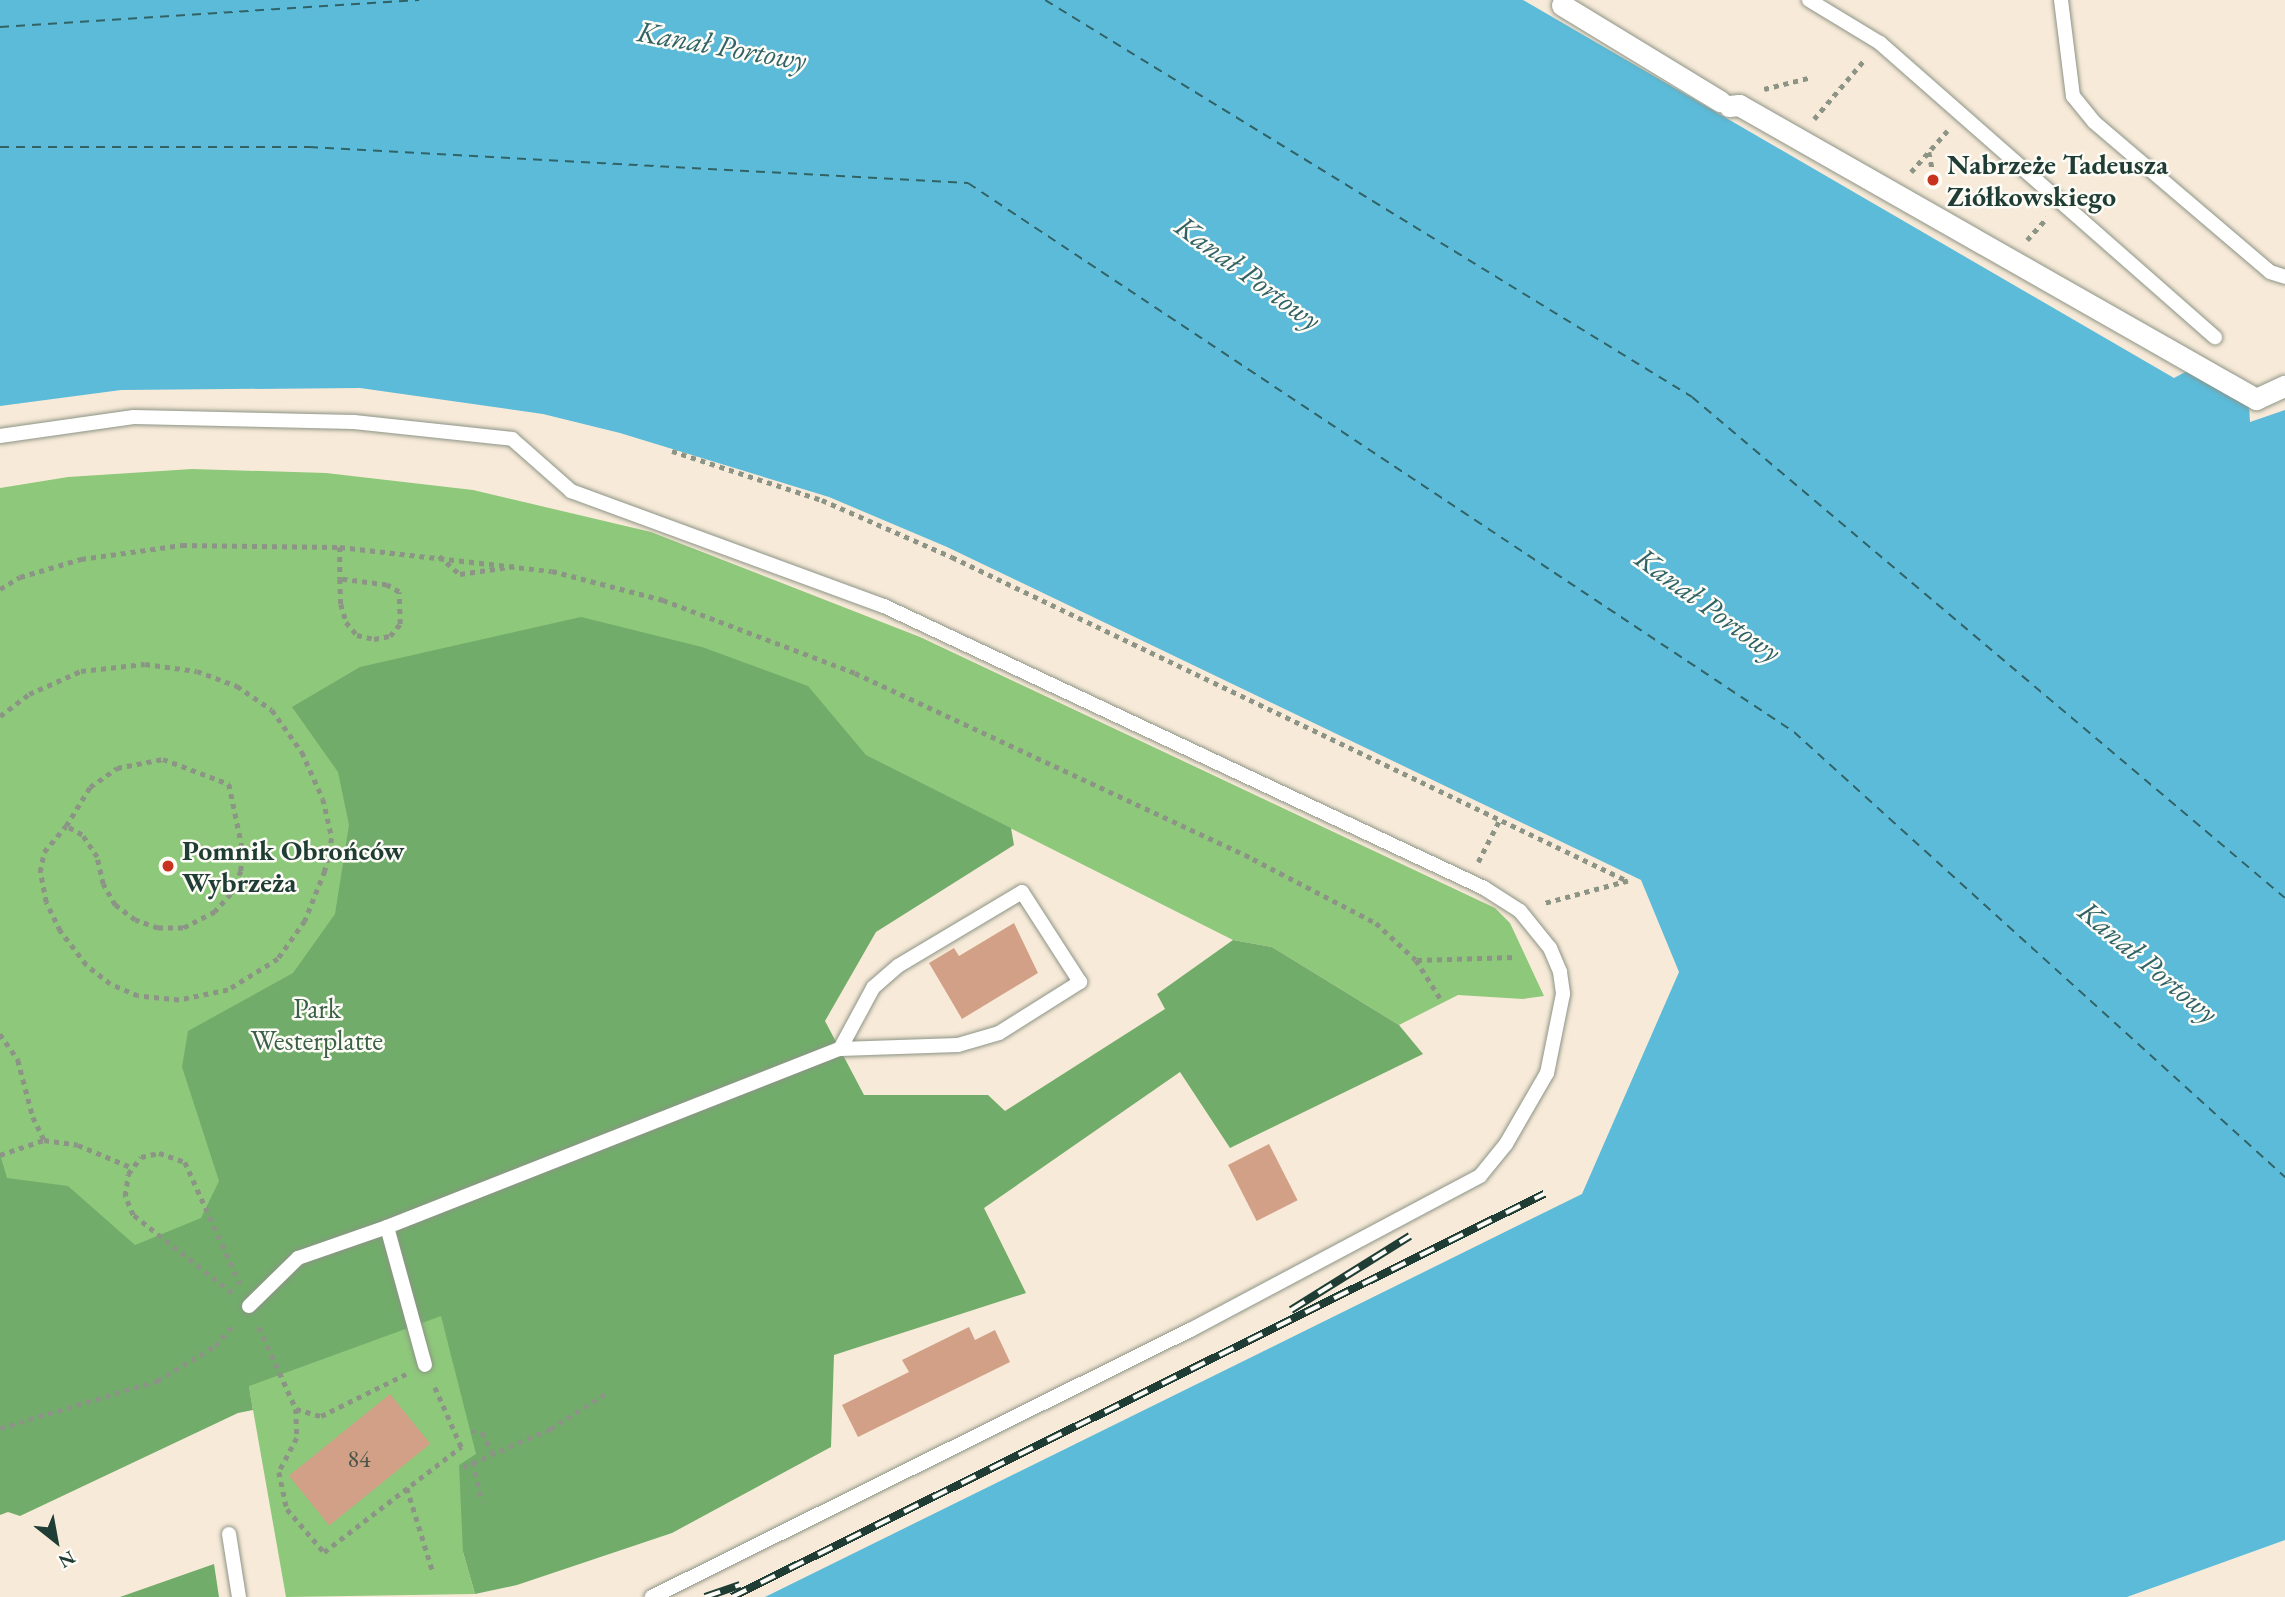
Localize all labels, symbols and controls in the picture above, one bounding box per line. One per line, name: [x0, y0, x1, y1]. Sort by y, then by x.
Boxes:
water label: Kanał Portowy: [635, 13, 809, 79]
place label: Nabrzeże Tadeusza Ziółkowskiego: [1947, 147, 2168, 213]
marker: Nabrzeże Tadeusza Ziółkowskiego: [1925, 172, 1941, 188]
water label: Kanał Portowy: [1168, 208, 1328, 338]
water label: Kanał Portowy: [1628, 540, 1788, 670]
place label: Pomnik Obrońców Wybrzeża: [182, 833, 405, 899]
marker: Pomnik Obrońców Wybrzeża: [160, 858, 176, 874]
water label: Kanał Portowy: [2071, 893, 2225, 1031]
park label: Park Westerplatte: [251, 991, 383, 1057]
house number: 84: [347, 1445, 371, 1473]
north arrow: [21, 1506, 91, 1576]
text: N: [54, 1545, 80, 1574]

